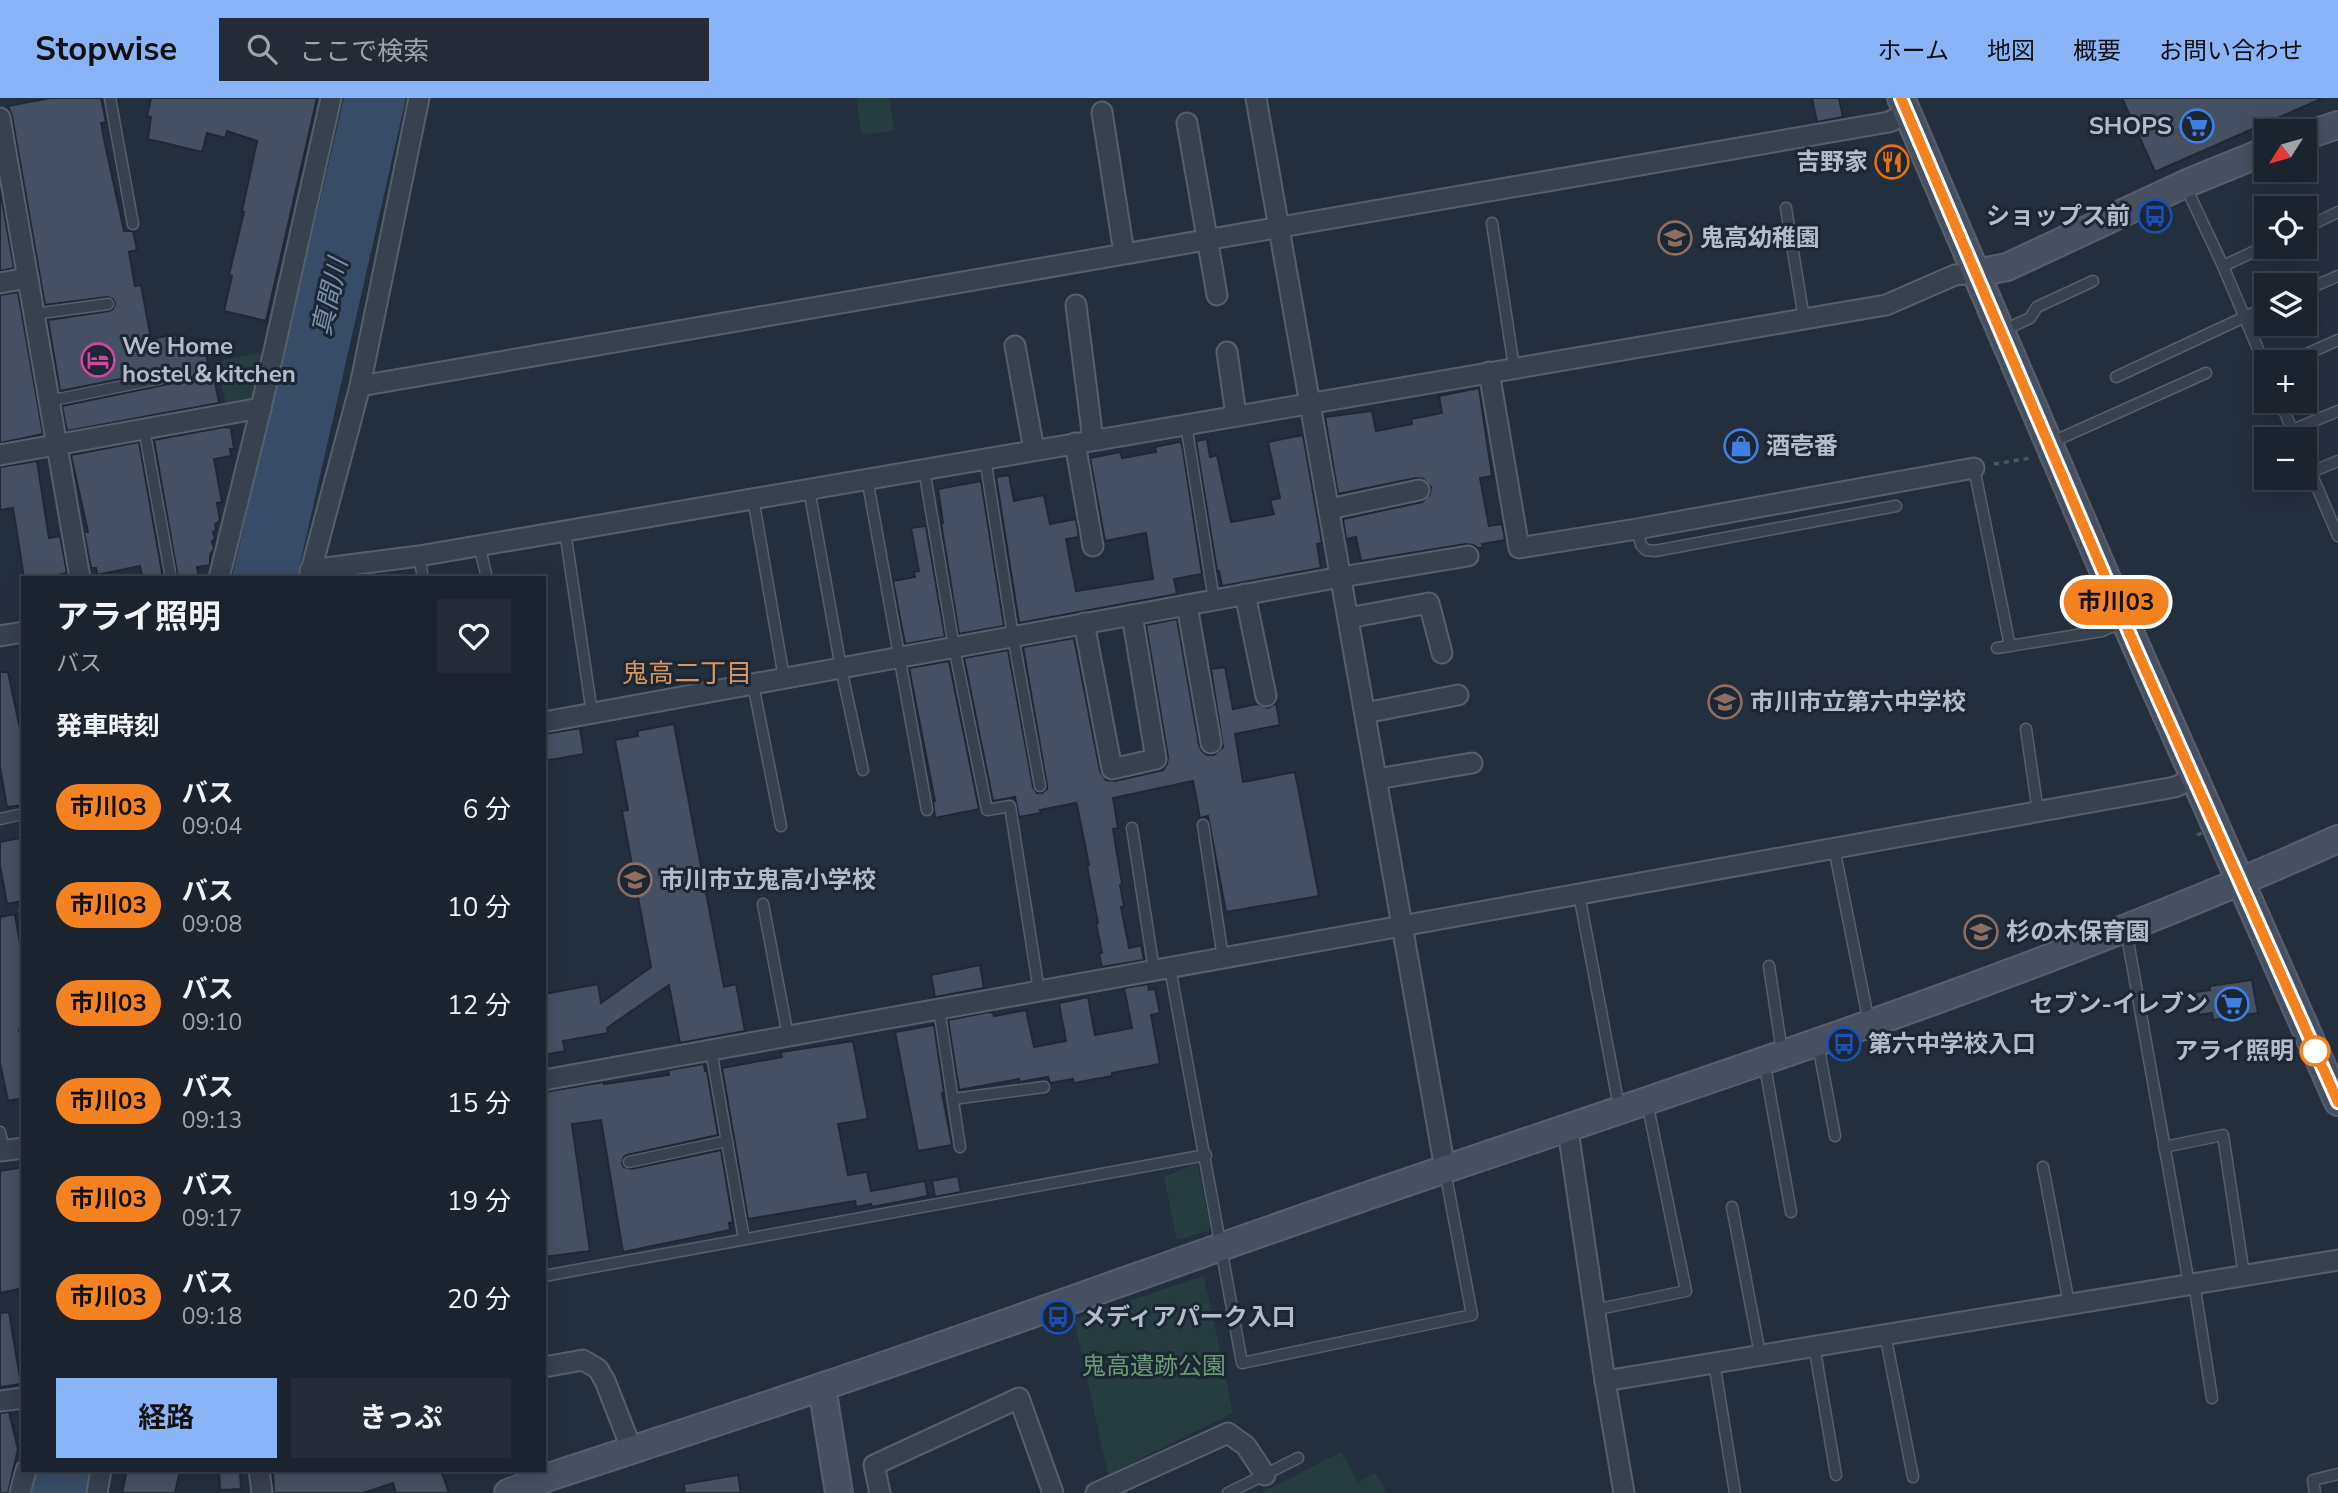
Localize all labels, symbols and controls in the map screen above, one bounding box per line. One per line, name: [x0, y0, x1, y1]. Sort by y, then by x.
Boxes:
search box: [219, 18, 709, 81]
text: Stopwise: [35, 27, 177, 72]
icon: search: [243, 30, 281, 68]
text: ここで検索: [299, 34, 429, 69]
text: ホーム: [1878, 35, 1949, 67]
text: 地図: [1987, 35, 2035, 67]
text: 概要: [2073, 35, 2121, 67]
text: お問い合わせ: [2159, 35, 2303, 67]
supermarket icon: SHOPS: [2178, 107, 2216, 145]
place label: SHOPS: [2089, 110, 2172, 142]
north arrow: [2254, 119, 2317, 182]
map controls: [2254, 119, 2317, 490]
restaurant icon: 吉野家: [1873, 143, 1911, 181]
place label: 吉野家: [1796, 146, 1868, 178]
button: locate: [2254, 196, 2317, 259]
bus stop icon: ショップス前: [2136, 197, 2174, 235]
place label: ショップス前: [1986, 200, 2130, 232]
school or university icon: 鬼高幼稚園: [1656, 219, 1694, 257]
place label: 鬼高幼稚園: [1700, 222, 1820, 254]
water label: 真間川: [304, 252, 356, 339]
button: layers: [2254, 273, 2317, 336]
place label: We Home hostel＆kitchen: [122, 330, 296, 390]
hotel icon: We Home hostel＆kitchen: [79, 341, 117, 379]
button: +: [2254, 350, 2317, 413]
shop icon: 酒壱番: [1722, 427, 1760, 465]
button: −: [2254, 427, 2317, 490]
place label: 酒壱番: [1766, 430, 1838, 462]
line badge: 市川03: [2067, 579, 2165, 625]
text: 市川03: [2078, 586, 2154, 618]
text: アライ照明: [56, 595, 221, 640]
button: heart: [437, 599, 511, 673]
text: バス: [56, 648, 102, 679]
district label: 鬼高二丁目: [622, 656, 752, 691]
school or university icon: 市川市立第六中学校: [1706, 683, 1744, 721]
place label: 市川市立第六中学校: [1750, 686, 1966, 718]
text: 発車時刻: [56, 709, 160, 744]
text: バス: [182, 776, 234, 811]
text: 市川03: [70, 791, 147, 823]
text: 6 分: [463, 792, 511, 827]
text: 09:04: [182, 811, 242, 842]
school or university icon: 市川市立鬼高小学校: [616, 861, 654, 899]
place label: 市川市立鬼高小学校: [660, 864, 876, 896]
text: バス: [182, 874, 234, 909]
text: 市川03: [70, 889, 147, 921]
text: 10 分: [447, 890, 511, 925]
text: 09:08: [182, 909, 242, 940]
school or university icon: 杉の木保育園: [1962, 913, 2000, 951]
place label: 杉の木保育園: [2006, 916, 2150, 948]
text: バス: [182, 972, 234, 1007]
supermarket icon: セブン-イレブン: [2213, 985, 2251, 1023]
text: 市川03: [70, 987, 147, 1019]
text: 12 分: [447, 988, 511, 1023]
place label: セブン-イレブン: [2030, 988, 2208, 1020]
text: 09:10: [182, 1007, 242, 1038]
bus stop icon: 第六中学校入口: [1825, 1025, 1863, 1063]
place label: 第六中学校入口: [1868, 1028, 2036, 1060]
place label: アライ照明: [2174, 1035, 2294, 1067]
marker: アライ照明: [2300, 1036, 2330, 1066]
text: バス: [182, 1070, 234, 1105]
text: 市川03: [70, 1085, 147, 1117]
text: 15 分: [447, 1086, 511, 1121]
text: 09:13: [182, 1105, 242, 1136]
text: バス: [182, 1168, 234, 1203]
text: 市川03: [70, 1183, 147, 1215]
text: 19 分: [447, 1184, 511, 1219]
text: 09:17: [182, 1203, 242, 1234]
text: バス: [182, 1266, 234, 1301]
text: 市川03: [70, 1281, 147, 1313]
text: 20 分: [447, 1282, 511, 1317]
bus stop icon: メディアパーク入口: [1039, 1298, 1077, 1336]
text: 09:18: [182, 1301, 242, 1332]
place label: メディアパーク入口: [1082, 1301, 1296, 1333]
park label: 鬼高遺跡公園: [1082, 1350, 1226, 1382]
button: 経路: [56, 1378, 277, 1458]
button: きっぷ: [291, 1378, 511, 1458]

